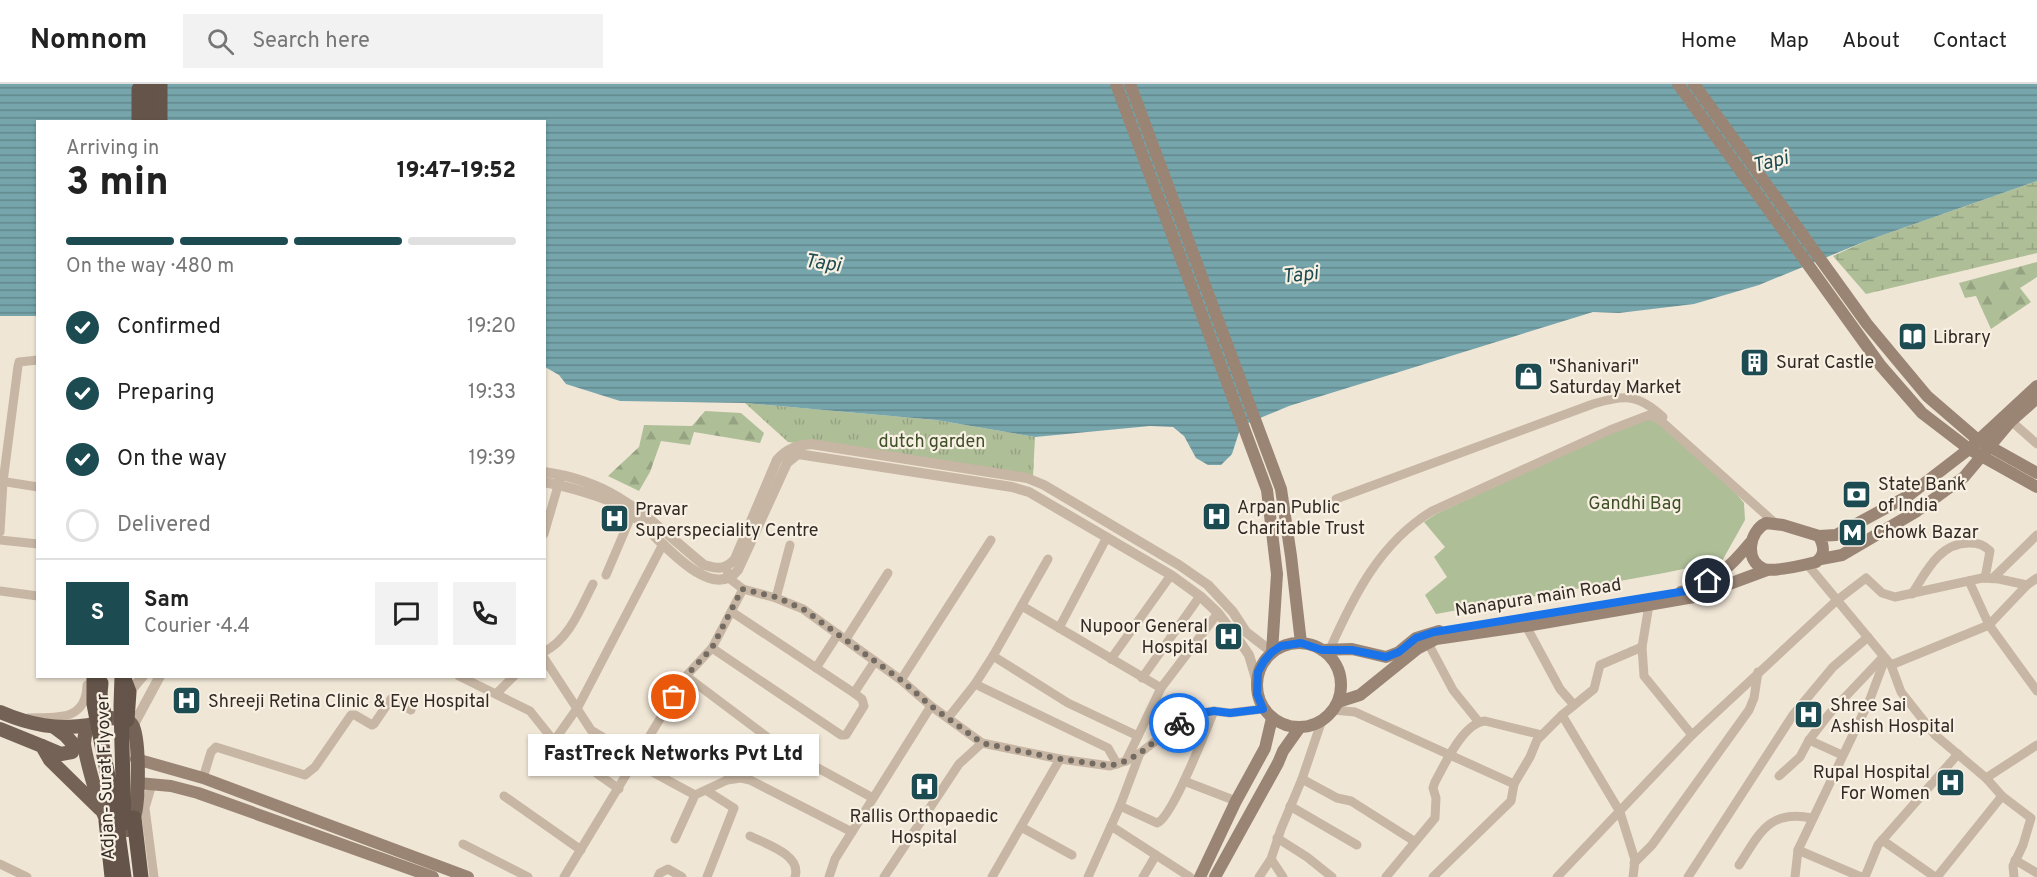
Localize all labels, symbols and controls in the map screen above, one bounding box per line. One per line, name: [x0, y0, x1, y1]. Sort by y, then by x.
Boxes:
search box: [183, 14, 603, 68]
text: Nomnom: [30, 23, 147, 59]
icon: search: [204, 25, 237, 58]
text: Search here: [252, 28, 370, 55]
text: Home: [1681, 28, 1737, 55]
text: Map: [1770, 28, 1809, 55]
text: About: [1842, 28, 1900, 55]
text: Contact: [1933, 28, 2007, 55]
text: Arriving in: [66, 136, 159, 162]
water label: Tapi: [1750, 146, 1792, 180]
text: 19:47–19:52: [397, 158, 516, 185]
text: 3 min: [66, 160, 169, 209]
water label: Tapi: [803, 249, 844, 280]
text: On the way · 480 m: [66, 254, 234, 280]
water label: Tapi: [1281, 261, 1321, 291]
icon: check: [66, 311, 99, 344]
text: Confirmed: [117, 314, 221, 341]
text: 19:20: [467, 314, 516, 340]
library icon: Library: [1896, 321, 1928, 353]
place label: Library: [1933, 327, 1991, 350]
building icon: Surat Castle: [1739, 346, 1771, 378]
place label: Surat Castle: [1776, 352, 1874, 375]
place label: "Shanivari" Saturday Market: [1549, 356, 1681, 400]
shop icon: "Shanivari" Saturday Market: [1512, 360, 1544, 392]
icon: check: [66, 377, 99, 410]
text: Preparing: [117, 380, 215, 407]
text: 19:33: [468, 380, 516, 406]
park label: dutch garden: [879, 431, 985, 454]
icon: check: [66, 443, 99, 476]
text: On the way: [117, 446, 227, 473]
text: 19:39: [469, 446, 516, 472]
place label: State Bank of India: [1878, 474, 1966, 518]
bank icon: State Bank of India: [1841, 478, 1873, 510]
park label: Gandhi Bag: [1588, 493, 1682, 516]
place label: Arpan Public Charitable Trust: [1237, 497, 1365, 541]
place label: Pravar Superspeciality Centre: [635, 499, 818, 543]
hospital icon: Arpan Public Charitable Trust: [1200, 501, 1232, 533]
hospital icon: Pravar Superspeciality Centre: [598, 503, 630, 535]
text: Delivered: [117, 512, 211, 539]
metro station icon: Chowk Bazar: [1836, 516, 1868, 548]
place label: Chowk Bazar: [1873, 522, 1979, 545]
pin: [1682, 555, 1733, 606]
icon: home: [1691, 564, 1724, 597]
street label: Nanapura main Road: [1453, 574, 1623, 623]
button: chat: [375, 582, 438, 645]
button: phone: [453, 582, 516, 645]
text: Sam: [144, 587, 189, 614]
text: S: [91, 600, 104, 627]
text: Courier · 4.4: [144, 614, 250, 640]
place label: Nupoor General Hospital: [1080, 616, 1208, 660]
hospital icon: Nupoor General Hospital: [1213, 620, 1245, 652]
pin: [648, 671, 699, 722]
icon: bag: [657, 680, 690, 713]
hospital icon: Shreeji Retina Clinic & Eye Hospital: [171, 685, 203, 717]
place label: Shreeji Retina Clinic & Eye Hospital: [208, 691, 490, 714]
street label: Adjan- Surat Flyover: [92, 693, 121, 861]
courier: [1149, 693, 1209, 753]
place label: Shree Sai Ashish Hospital: [1830, 695, 1955, 739]
hospital icon: Shree Sai Ashish Hospital: [1793, 699, 1825, 731]
icon: bike: [1163, 707, 1196, 740]
callout: FastTreck Networks Pvt Ltd: [528, 733, 819, 775]
text: FastTreck Networks Pvt Ltd: [544, 742, 803, 768]
place label: Rupal Hospital For Women: [1813, 762, 1930, 806]
hospital icon: Rupal Hospital For Women: [1935, 766, 1967, 798]
hospital icon: Rallis Orthopaedic Hospital: [908, 771, 940, 803]
place label: Rallis Orthopaedic Hospital: [849, 806, 999, 850]

